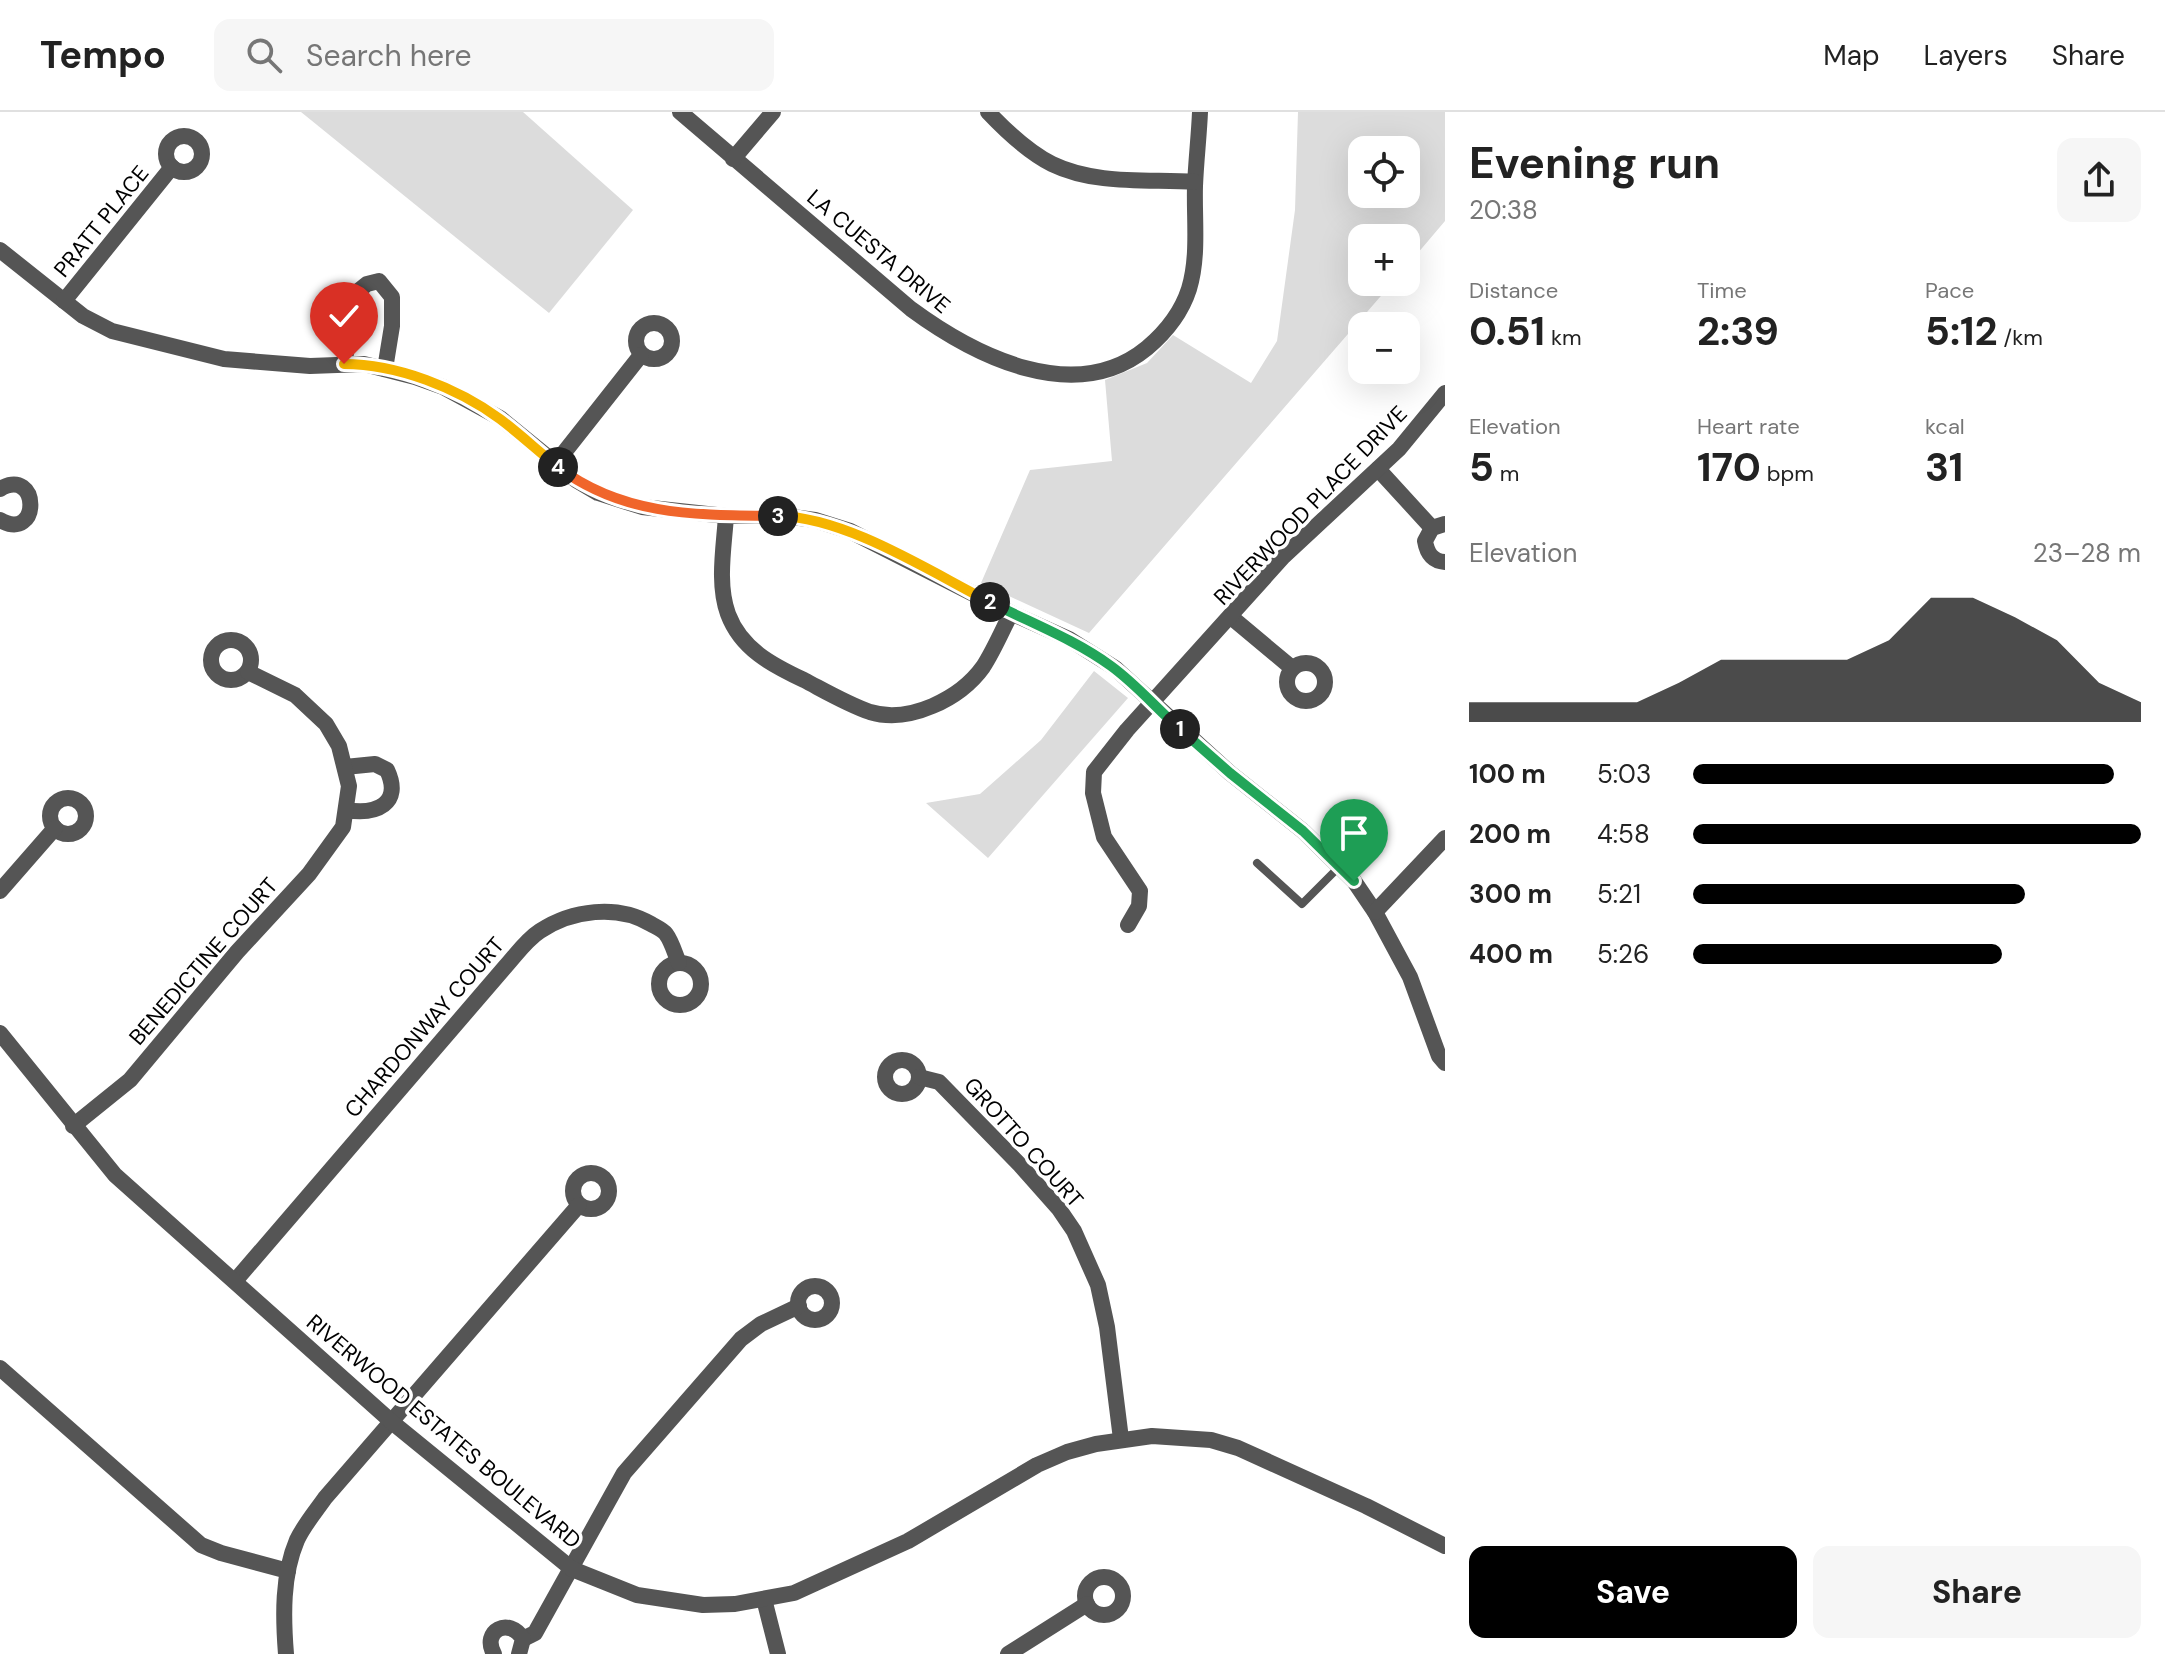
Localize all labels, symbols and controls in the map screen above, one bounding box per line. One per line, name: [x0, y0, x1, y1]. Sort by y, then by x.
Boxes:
search box: [214, 19, 774, 91]
text: Tempo: [40, 30, 166, 80]
icon: search: [242, 33, 286, 77]
text: Search here: [306, 36, 472, 75]
text: Map: [1823, 37, 1880, 74]
text: Layers: [1924, 37, 2008, 74]
text: Share: [2052, 37, 2125, 74]
text: Evening run: [1469, 134, 1720, 192]
map controls: [1348, 136, 1420, 384]
button: locate: [1348, 136, 1420, 208]
button: share: [2057, 138, 2141, 222]
street label: PRATT PLACE: [47, 160, 155, 283]
street label: LA CUESTA DRIVE: [801, 183, 956, 320]
text: 20:38: [1469, 193, 1538, 227]
button: +: [1348, 224, 1420, 296]
text: Distance: [1469, 276, 1558, 305]
text: Time: [1697, 276, 1747, 305]
text: Pace: [1925, 276, 1974, 305]
pin: [310, 282, 378, 364]
icon: check: [322, 294, 366, 338]
text: 0.51: [1469, 305, 1545, 357]
text: 2:39: [1697, 305, 1779, 357]
text: 5:12: [1925, 305, 1998, 357]
button: −: [1348, 312, 1420, 384]
text: km: [1545, 323, 1582, 352]
text: /km: [1998, 323, 2043, 352]
street label: RIVERWOOD PLACE DRIVE: [1207, 399, 1413, 611]
text: Elevation: [1469, 412, 1561, 441]
text: Heart rate: [1697, 412, 1800, 441]
text: kcal: [1925, 412, 1965, 441]
text: 5: [1469, 441, 1494, 493]
text: 170: [1697, 441, 1761, 493]
text: 31: [1925, 441, 1963, 493]
pin: 4: [538, 447, 578, 487]
text: 4: [551, 452, 565, 481]
text: m: [1494, 459, 1519, 488]
text: bpm: [1761, 459, 1814, 488]
pin: 3: [758, 496, 798, 536]
text: 3: [771, 501, 785, 530]
text: Elevation: [1469, 536, 1577, 570]
text: 23–28 m: [2033, 536, 2141, 570]
pin: 2: [970, 582, 1010, 622]
text: 2: [984, 587, 996, 616]
pin: 1: [1160, 709, 1200, 749]
text: 1: [1176, 714, 1184, 743]
text: 100 m: [1469, 757, 1546, 791]
text: 5:03: [1597, 757, 1651, 791]
pin: [1320, 799, 1388, 881]
icon: arrive: [1332, 811, 1376, 855]
text: 200 m: [1469, 817, 1551, 851]
text: 4:58: [1597, 817, 1650, 851]
street label: BENEDICTINE COURT: [123, 872, 284, 1051]
text: 300 m: [1469, 877, 1552, 911]
text: 5:21: [1597, 877, 1641, 911]
street label: CHARDONWAY COURT: [338, 931, 511, 1124]
text: 400 m: [1469, 937, 1553, 971]
text: 5:26: [1597, 937, 1649, 971]
street label: GROTTO COURT: [958, 1071, 1090, 1213]
street label: RIVERWOOD ESTATES BOULEVARD: [300, 1308, 587, 1555]
button: Save: [1469, 1546, 1797, 1638]
button: Share: [1813, 1546, 2141, 1638]

